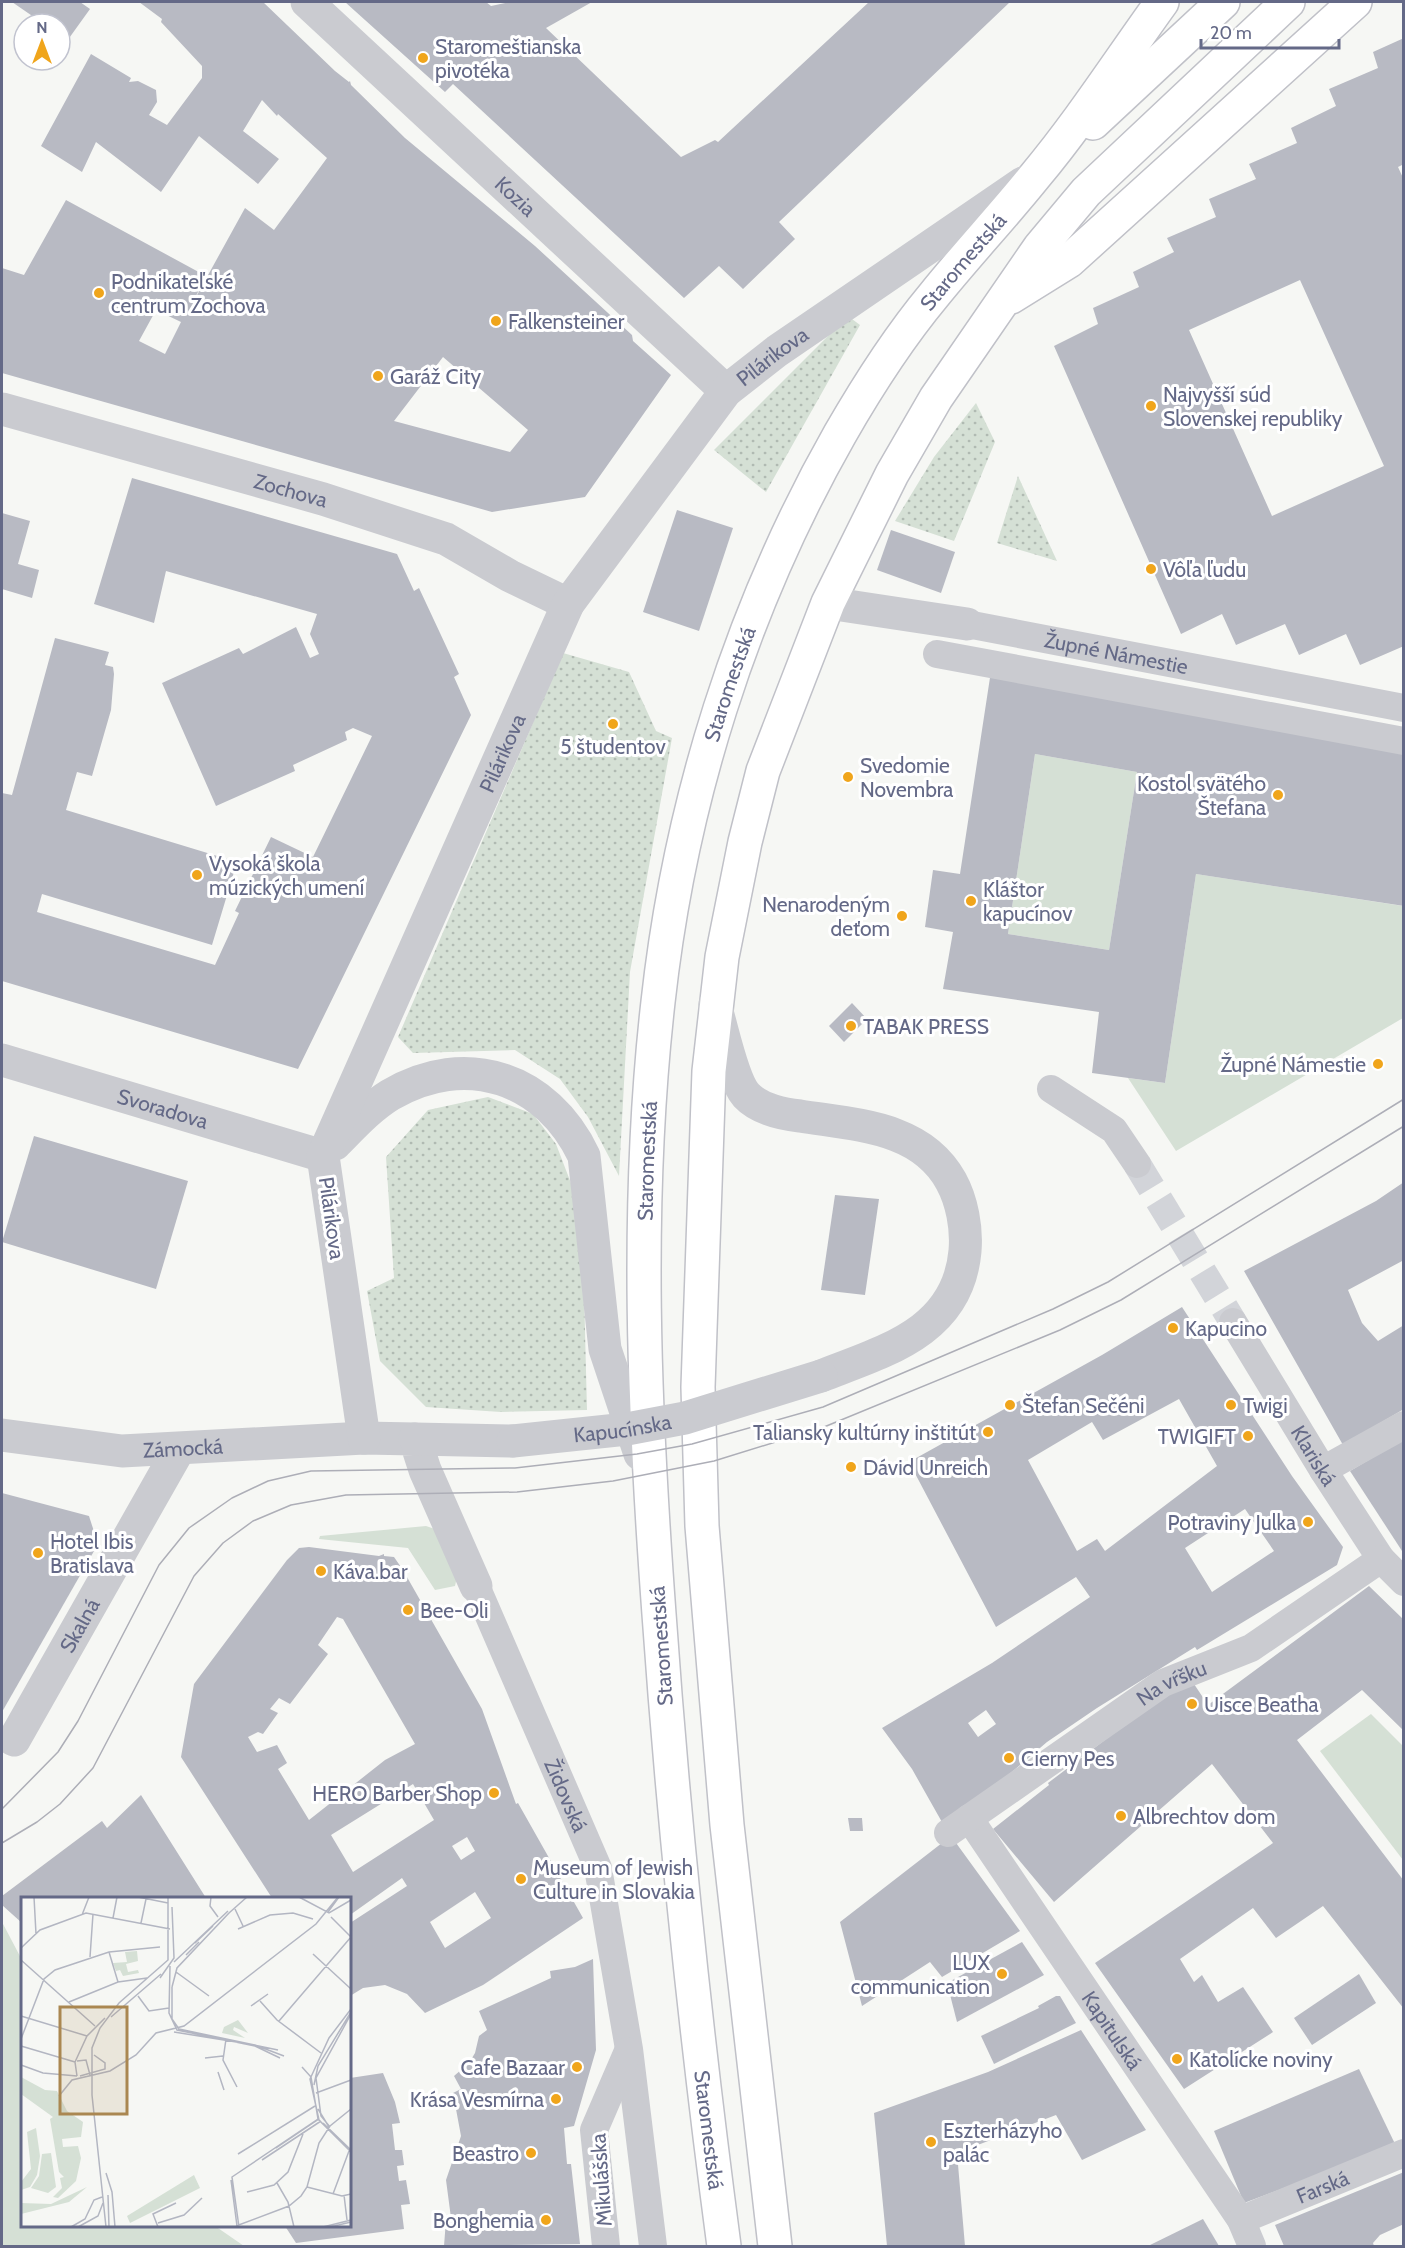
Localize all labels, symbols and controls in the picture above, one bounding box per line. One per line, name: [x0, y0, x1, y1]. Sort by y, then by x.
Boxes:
north arrow: [12, 12, 72, 72]
scale bar: [1201, 12, 1339, 50]
text: N: [36, 18, 48, 37]
text: 20 m: [1210, 22, 1252, 44]
place label: Staromeštianska pivotéka: [435, 34, 581, 83]
marker: Staromeštianska pivotéka: [416, 51, 430, 65]
street label: Kozia: [490, 171, 542, 221]
street label: Staromestská: [914, 208, 1011, 315]
place label: Podnikateľské centrum Zochova: [111, 269, 266, 318]
marker: Podnikateľské centrum Zochova: [92, 286, 106, 300]
place label: Falkensteiner: [508, 309, 625, 334]
marker: Falkensteiner: [489, 314, 503, 328]
street label: Pilárikova: [731, 321, 813, 391]
place label: Garáž City: [390, 364, 481, 389]
marker: Garáž City: [371, 369, 385, 383]
place label: Najvyšší súd Slovenskej republiky: [1163, 382, 1343, 432]
marker: Najvyšší súd Slovenskej republiky: [1144, 399, 1158, 413]
street label: Zochova: [251, 468, 330, 512]
place label: Vôľa ľudu: [1163, 557, 1246, 582]
marker: Vôľa ľudu: [1144, 562, 1158, 576]
street label: Staromestská: [698, 623, 760, 744]
street label: Župné Námestie: [1042, 626, 1190, 679]
street label: Pilárikova: [474, 710, 530, 796]
marker: 5 študentov: [606, 717, 620, 731]
place label: 5 študentov: [560, 734, 666, 759]
place label: Svedomie Novembra: [860, 753, 953, 802]
marker: Svedomie Novembra: [841, 770, 855, 784]
place label: Kostol svätého Štefana: [1137, 771, 1266, 820]
marker: Kostol svätého Štefana: [1271, 788, 1285, 802]
place label: Vysoká škola múzických umení: [209, 851, 365, 900]
marker: Vysoká škola múzických umení: [190, 868, 204, 882]
place label: Kláštor kapucínov: [983, 877, 1073, 926]
place label: Nenarodeným deťom: [762, 892, 890, 941]
marker: Kláštor kapucínov: [964, 894, 978, 908]
marker: Nenarodeným deťom: [895, 909, 909, 923]
place label: TABAK PRESS: [863, 1014, 989, 1039]
marker: TABAK PRESS: [844, 1019, 858, 1033]
place label: Župné Námestie: [1220, 1051, 1366, 1077]
marker: Župné Námestie: [1371, 1057, 1385, 1071]
street label: Svoradova: [115, 1083, 211, 1134]
street label: Staromestská: [632, 1100, 662, 1221]
street label: Pilárikova: [314, 1175, 350, 1261]
place label: Kapucino: [1185, 1316, 1267, 1341]
marker: Kapucino: [1166, 1321, 1180, 1335]
place label: Štefan Sečéni: [1022, 1393, 1145, 1418]
place label: Twigi: [1243, 1393, 1288, 1418]
marker: Štefan Sečéni: [1003, 1398, 1017, 1412]
marker: Twigi: [1224, 1398, 1238, 1412]
street label: Kapucínska: [572, 1408, 673, 1447]
place label: Taliansky kultúrny inštitút: [753, 1420, 976, 1445]
street label: Klariská: [1286, 1421, 1342, 1490]
place label: TWIGIFT: [1158, 1424, 1236, 1449]
marker: Taliansky kultúrny inštitút: [981, 1425, 995, 1439]
marker: TWIGIFT: [1241, 1429, 1255, 1443]
street label: Zámocká: [142, 1433, 224, 1462]
place label: Dávid Unreich: [863, 1455, 988, 1480]
marker: Dávid Unreich: [844, 1460, 858, 1474]
place label: Potraviny Julka: [1168, 1510, 1296, 1535]
marker: Potraviny Julka: [1301, 1515, 1315, 1529]
place label: Hotel Ibis Bratislava: [50, 1529, 134, 1578]
marker: Hotel Ibis Bratislava: [31, 1546, 45, 1560]
place label: Káva.bar: [333, 1559, 408, 1584]
marker: Káva.bar: [314, 1564, 328, 1578]
street label: Staromestská: [644, 1585, 678, 1707]
street label: Skalná: [54, 1594, 104, 1657]
place label: Bee-Oli: [420, 1598, 488, 1623]
marker: Bee-Oli: [401, 1603, 415, 1617]
street label: Na vŕšku: [1131, 1655, 1210, 1710]
place label: Uisce Beatha: [1204, 1692, 1319, 1717]
marker: Uisce Beatha: [1185, 1697, 1199, 1711]
place label: Cierny Pes: [1021, 1746, 1115, 1771]
marker: Cierny Pes: [1002, 1751, 1016, 1765]
street label: Židovská: [540, 1754, 593, 1836]
place label: HERO Barber Shop: [312, 1781, 482, 1806]
marker: HERO Barber Shop: [487, 1786, 501, 1800]
place label: Albrechtov dom: [1133, 1804, 1275, 1829]
marker: Albrechtov dom: [1114, 1809, 1128, 1823]
place label: Museum of Jewish Culture in Slovakia: [533, 1855, 695, 1904]
marker: Museum of Jewish Culture in Slovakia: [514, 1872, 528, 1886]
inset map: [21, 1897, 351, 2227]
place label: LUX communication: [851, 1950, 991, 1999]
marker: LUX communication: [995, 1967, 1009, 1981]
street label: Kapitulská: [1077, 1986, 1148, 2074]
place label: Katolícke noviny: [1189, 2047, 1333, 2072]
marker: Katolícke noviny: [1170, 2052, 1184, 2066]
place label: Cafe Bazaar: [461, 2055, 565, 2080]
marker: Cafe Bazaar: [570, 2060, 584, 2074]
street label: Staromestská: [689, 2069, 729, 2191]
place label: Krása Vesmírna: [410, 2087, 544, 2112]
marker: Krása Vesmírna: [549, 2092, 563, 2106]
place label: Eszterházyho palác: [943, 2118, 1062, 2167]
street label: Mikulášska: [585, 2132, 617, 2228]
marker: Eszterházyho palác: [924, 2135, 938, 2149]
place label: Beastro: [452, 2141, 519, 2166]
marker: Beastro: [524, 2146, 538, 2160]
street label: Farská: [1292, 2165, 1352, 2208]
place label: Bonghemia: [433, 2208, 534, 2233]
marker: Bonghemia: [539, 2213, 553, 2227]

